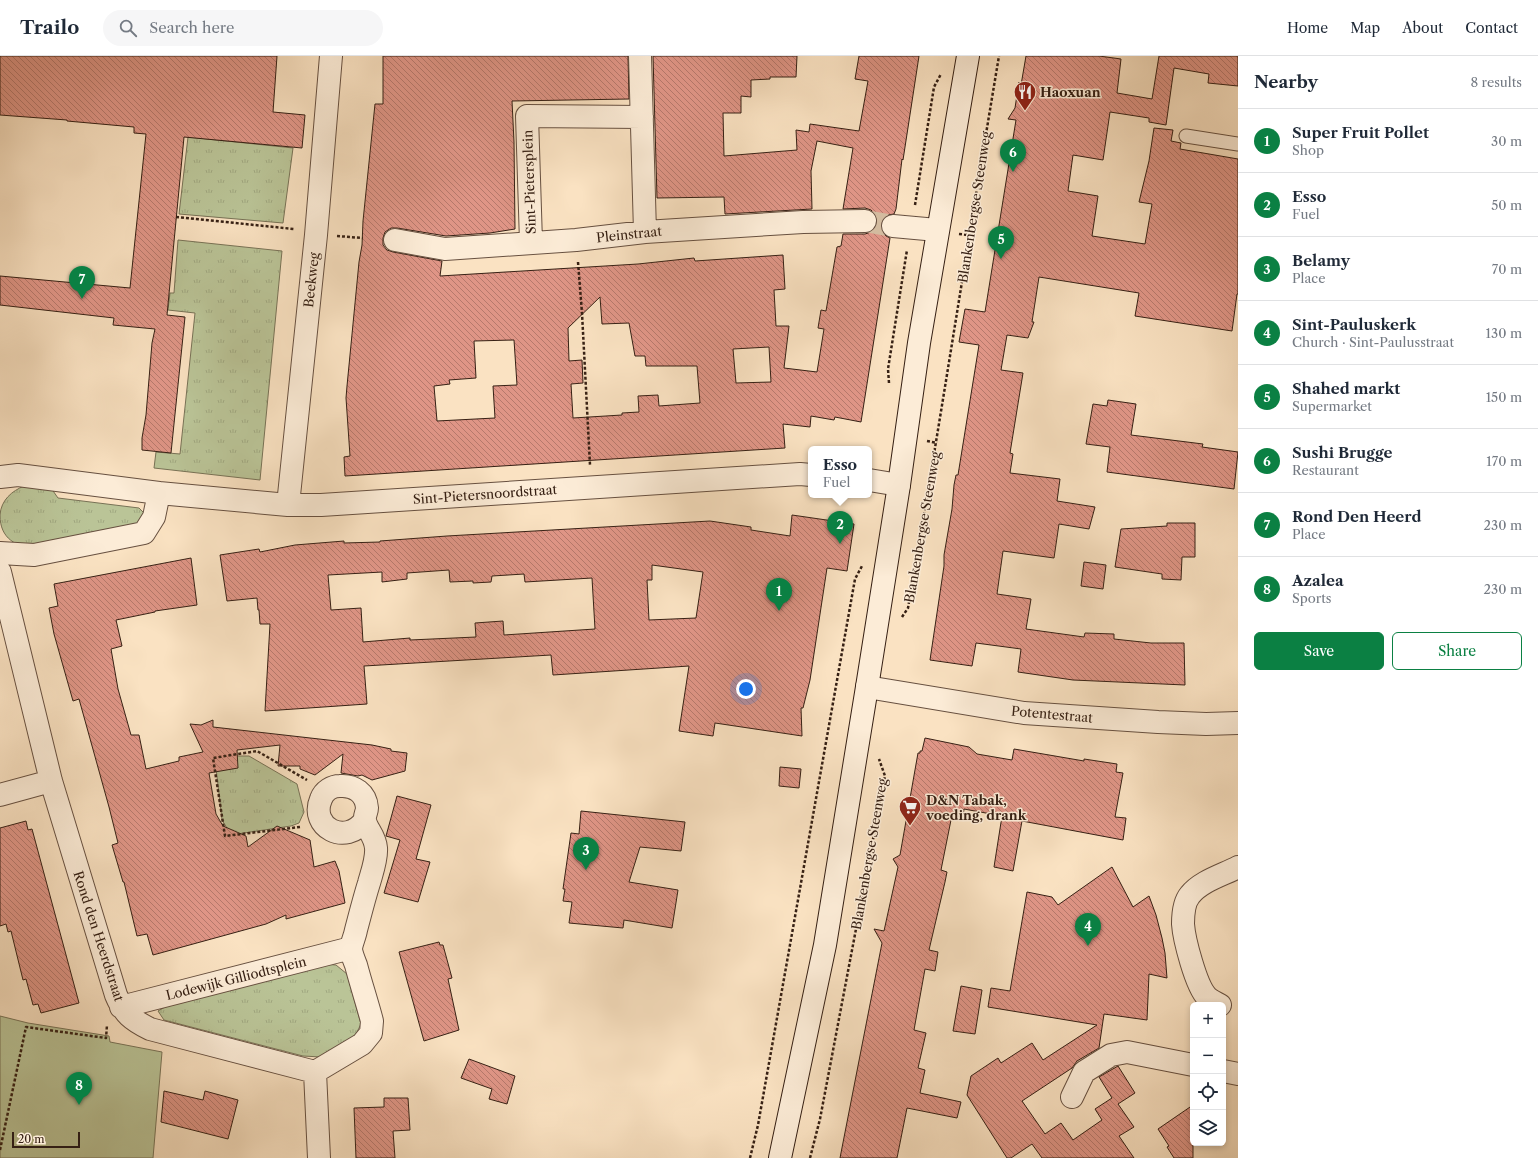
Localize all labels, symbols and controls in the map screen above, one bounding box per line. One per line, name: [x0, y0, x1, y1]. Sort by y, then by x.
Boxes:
search box: [103, 10, 383, 46]
text: Trailo: [20, 16, 79, 39]
icon: search: [117, 17, 139, 39]
text: Search here: [149, 18, 234, 37]
text: Home: [1287, 19, 1328, 37]
text: Map: [1350, 19, 1380, 37]
text: About: [1402, 19, 1443, 37]
text: Contact: [1465, 19, 1518, 37]
text: Nearby: [1254, 72, 1318, 92]
text: 8 results: [1470, 74, 1522, 90]
restaurant icon: Haoxuan: [1012, 79, 1038, 112]
place label: Haoxuan: [1040, 84, 1101, 100]
text: Super Fruit Pollet: [1292, 123, 1429, 142]
street label: Sint-Pietersplein: [519, 130, 539, 234]
street label: Blankenbergse Steenweg: [954, 130, 994, 284]
text: 1: [1264, 133, 1270, 149]
text: 30 m: [1491, 133, 1522, 149]
pin: 6: [1000, 139, 1026, 172]
text: Shop: [1292, 142, 1324, 158]
text: Esso: [1292, 187, 1326, 206]
text: 2: [1263, 197, 1271, 213]
text: 50 m: [1491, 197, 1522, 213]
text: Fuel: [1292, 206, 1320, 222]
street label: Pleinstraat: [595, 223, 663, 245]
pin: 5: [988, 226, 1014, 259]
street label: Beekweg: [300, 251, 322, 308]
text: Belamy: [1292, 251, 1350, 270]
text: 3: [1263, 261, 1271, 277]
text: 70 m: [1492, 261, 1522, 277]
pin: 7: [69, 266, 95, 299]
text: Place: [1292, 270, 1325, 286]
text: Sint-Pauluskerk: [1292, 315, 1416, 334]
text: 4: [1263, 325, 1271, 341]
text: 130 m: [1486, 325, 1522, 341]
text: Church · Sint-Paulusstraat: [1292, 334, 1454, 350]
text: Shahed markt: [1292, 379, 1400, 398]
text: 5: [1263, 389, 1271, 405]
text: 150 m: [1486, 389, 1522, 405]
text: Supermarket: [1292, 398, 1372, 414]
text: Sushi Brugge: [1292, 443, 1392, 462]
popup: [808, 446, 872, 498]
street label: Blankenbergse Steenweg: [901, 450, 943, 604]
text: 6: [1263, 453, 1271, 469]
text: 170 m: [1486, 453, 1522, 469]
text: Esso: [823, 455, 857, 474]
text: Restaurant: [1292, 462, 1359, 478]
text: Fuel: [823, 474, 850, 490]
street label: Sint-Pietersnoordstraat: [412, 481, 558, 507]
text: Rond Den Heerd: [1292, 507, 1422, 526]
pin: 2: [827, 511, 853, 544]
text: 7: [1264, 517, 1270, 533]
text: 230 m: [1484, 517, 1522, 533]
text: Place: [1292, 526, 1325, 542]
text: Azalea: [1292, 571, 1344, 590]
pin: 1: [766, 578, 792, 611]
text: 8: [1263, 581, 1271, 597]
text: 230 m: [1484, 581, 1522, 597]
text: Sports: [1292, 590, 1331, 606]
button: Save: [1254, 632, 1384, 670]
button: Share: [1392, 632, 1522, 670]
your location: [736, 679, 756, 699]
street label: Potentestraat: [1010, 702, 1094, 726]
street label: Blankenbergse Steenweg: [848, 777, 890, 931]
place label: D&N Tabak, voeding, drank: [925, 792, 1027, 823]
supermarket icon: D&N Tabak, voeding, drank: [897, 794, 923, 827]
pin: 3: [573, 837, 599, 870]
street label: Rond den Heerdstraat: [70, 869, 128, 1004]
pin: 4: [1075, 913, 1101, 946]
street label: Lodewijk Gilliodtsplein: [164, 953, 308, 1003]
map controls: [1190, 1002, 1226, 1146]
button: +: [1190, 1002, 1226, 1038]
button: −: [1190, 1038, 1226, 1074]
pin: 8: [66, 1072, 92, 1105]
button: locate: [1190, 1074, 1226, 1110]
button: layers: [1190, 1110, 1226, 1146]
scale bar: [12, 1130, 80, 1149]
text: 20 m: [18, 1132, 44, 1146]

